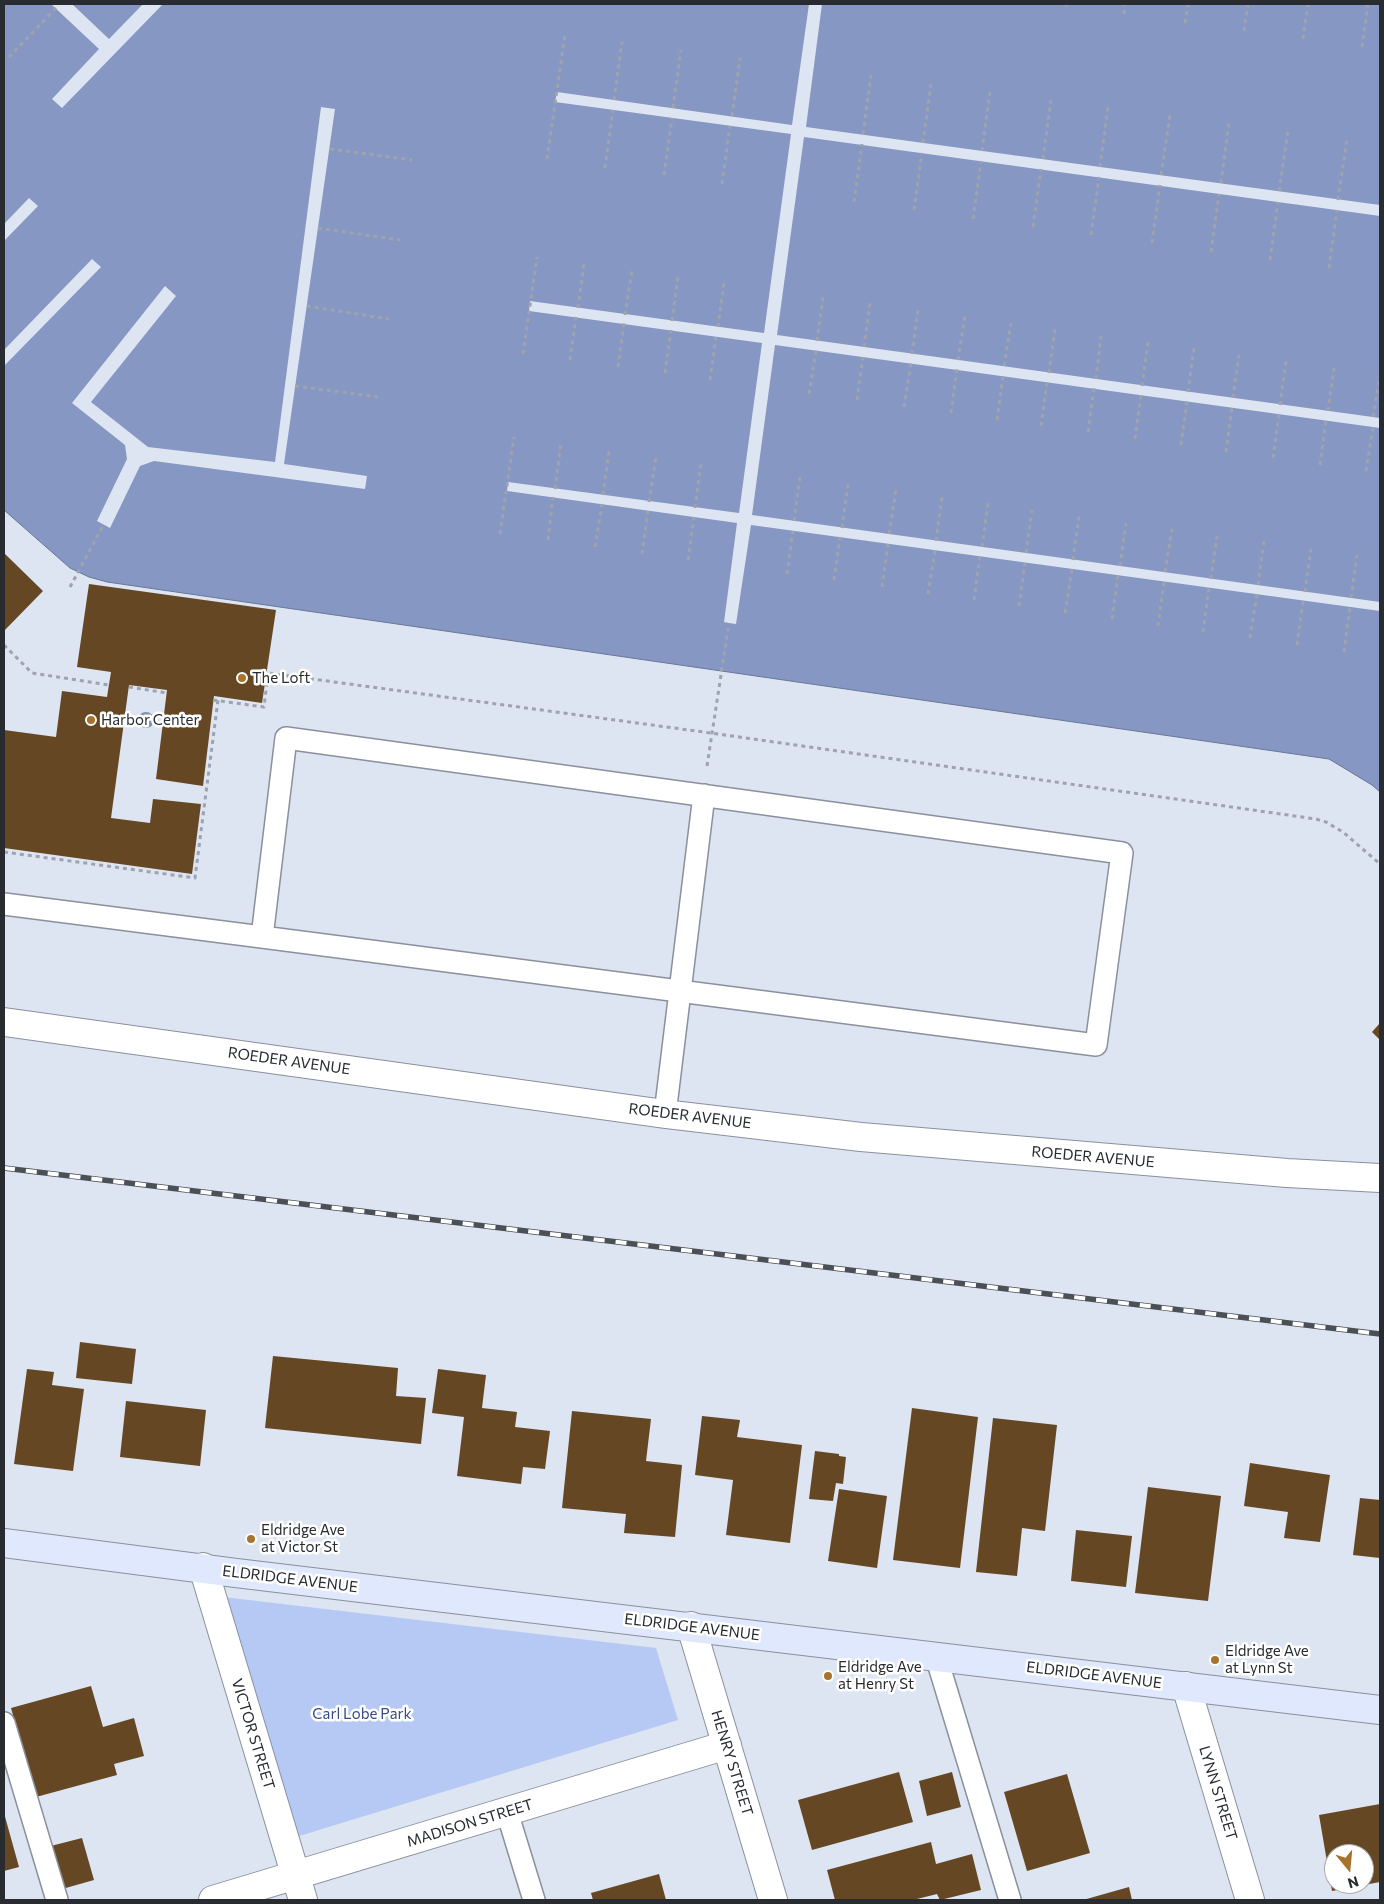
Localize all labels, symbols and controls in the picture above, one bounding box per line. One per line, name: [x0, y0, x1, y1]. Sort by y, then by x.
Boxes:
place label: The Loft: [252, 669, 311, 687]
marker: The Loft: [236, 672, 248, 684]
place label: Harbor Center: [101, 711, 200, 729]
marker: Harbor Center: [85, 714, 97, 726]
street label: ROEDER AVENUE: [227, 1043, 351, 1079]
street label: ROEDER AVENUE: [628, 1100, 752, 1132]
street label: ROEDER AVENUE: [1031, 1143, 1155, 1171]
place label: Eldridge Ave at Victor St: [261, 1521, 345, 1556]
marker: Eldridge Ave at Victor St: [245, 1533, 257, 1545]
street label: ELDRIDGE AVENUE: [221, 1562, 359, 1596]
street label: ELDRIDGE AVENUE: [623, 1610, 761, 1644]
place label: Eldridge Ave at Lynn St: [1225, 1642, 1309, 1677]
marker: Eldridge Ave at Lynn St: [1209, 1654, 1221, 1666]
place label: Eldridge Ave at Henry St: [838, 1658, 922, 1693]
street label: ELDRIDGE AVENUE: [1025, 1658, 1163, 1692]
marker: Eldridge Ave at Henry St: [822, 1670, 834, 1682]
street label: VICTOR STREET: [228, 1676, 278, 1792]
park label: Carl Lobe Park: [312, 1705, 412, 1723]
street label: HENRY STREET: [707, 1708, 757, 1818]
street label: LYNN STREET: [1195, 1744, 1241, 1842]
street label: MADISON STREET: [405, 1795, 535, 1851]
north arrow: [1324, 1844, 1374, 1894]
text: N: [1346, 1873, 1361, 1893]

